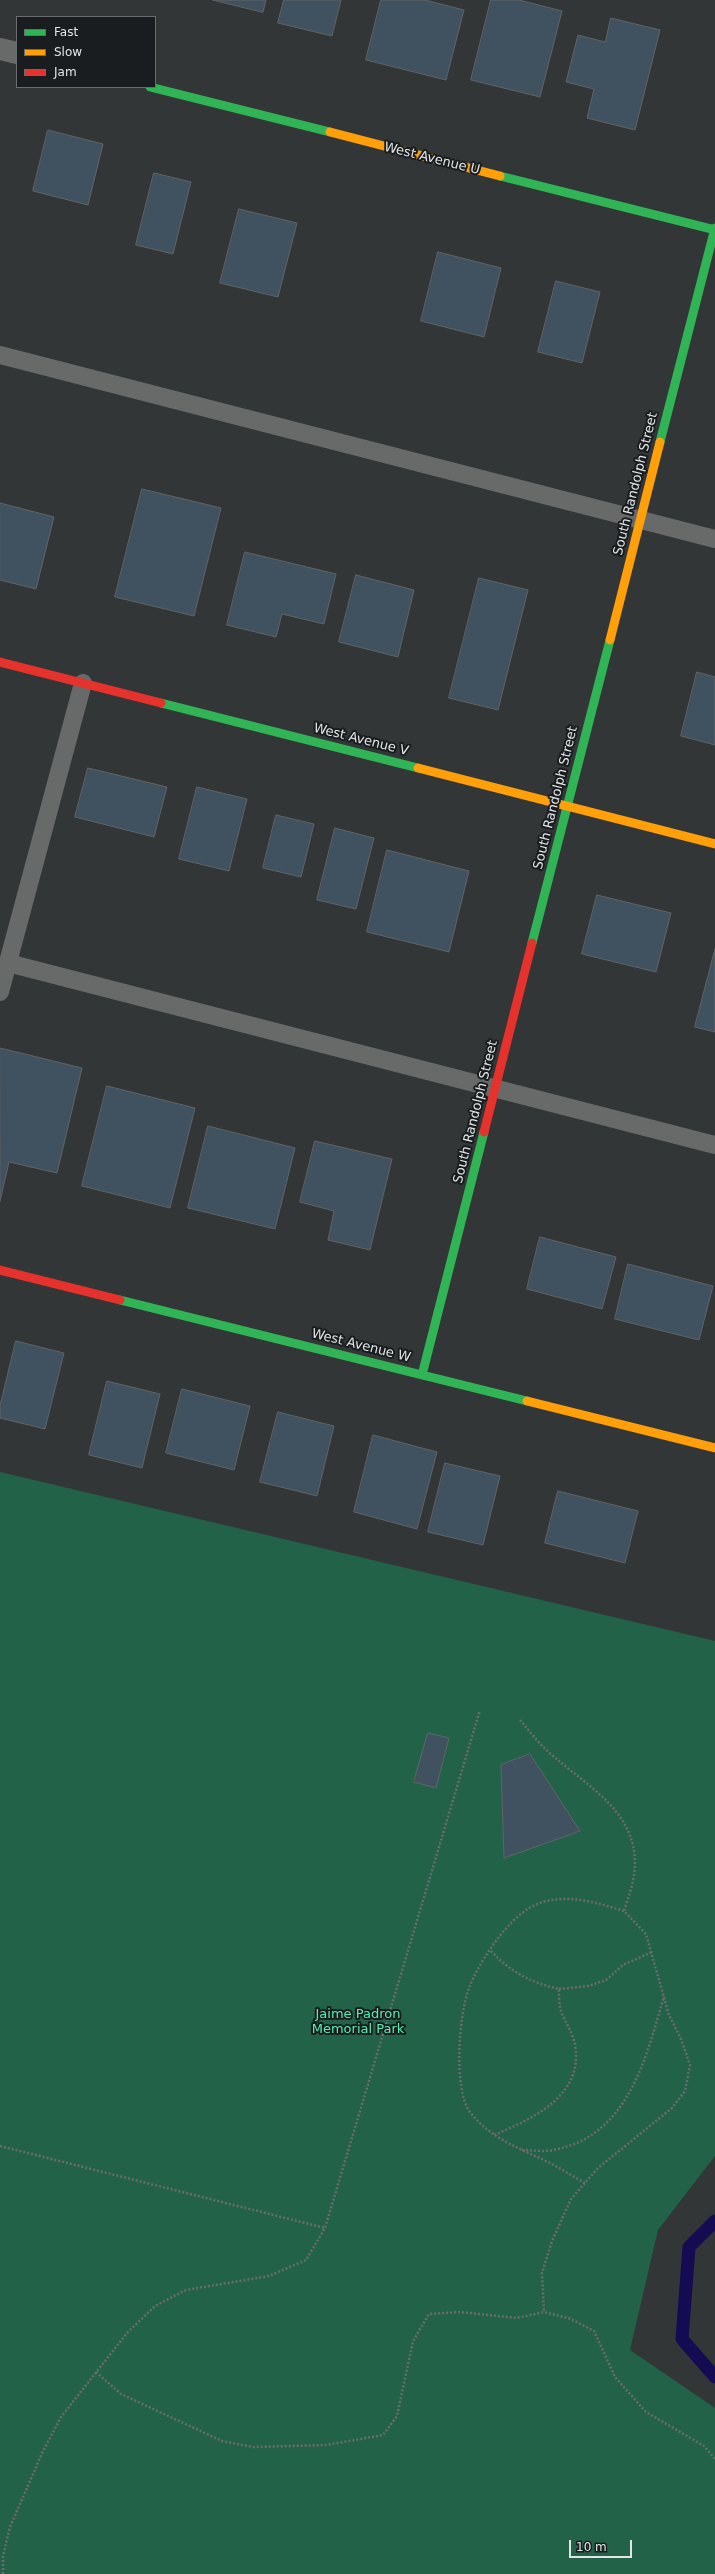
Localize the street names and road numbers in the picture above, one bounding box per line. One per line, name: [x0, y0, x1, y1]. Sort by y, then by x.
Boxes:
street label: West Avenue U: [383, 140, 481, 178]
street label: South Randolph Street: [611, 411, 661, 557]
street label: West Avenue V: [312, 721, 410, 759]
street label: South Randolph Street: [531, 725, 581, 871]
street label: South Randolph Street: [451, 1039, 501, 1185]
street label: West Avenue W: [310, 1326, 412, 1366]

